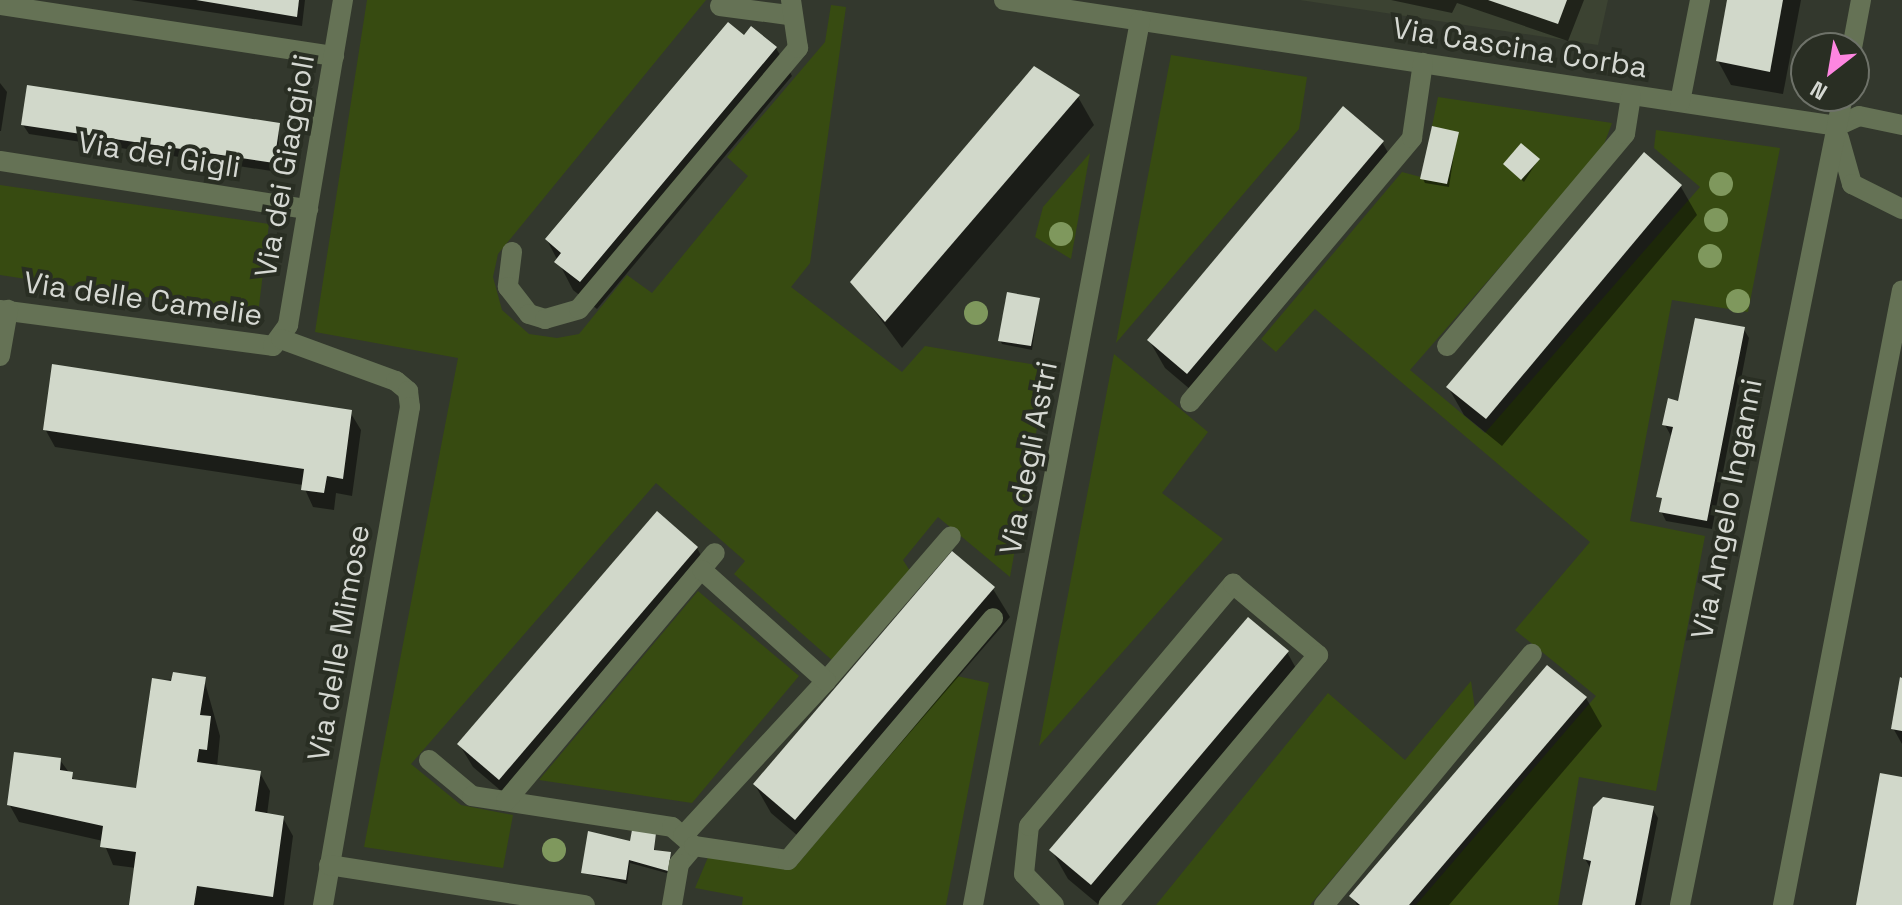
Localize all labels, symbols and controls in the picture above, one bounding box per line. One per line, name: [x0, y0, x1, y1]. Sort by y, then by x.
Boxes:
street label: Via Cascina Corba: [1390, 10, 1650, 86]
north arrow: [1790, 32, 1870, 112]
street label: Via dei Giaggioli: [248, 52, 322, 280]
text: N: [1805, 75, 1832, 107]
street label: Via dei Gigli: [75, 124, 243, 186]
street label: Via delle Camelie: [21, 264, 265, 334]
street label: Via degli Astri: [993, 358, 1065, 558]
street label: Via Angelo Inganni: [1684, 375, 1770, 643]
street label: Via delle Mimose: [300, 522, 378, 764]

